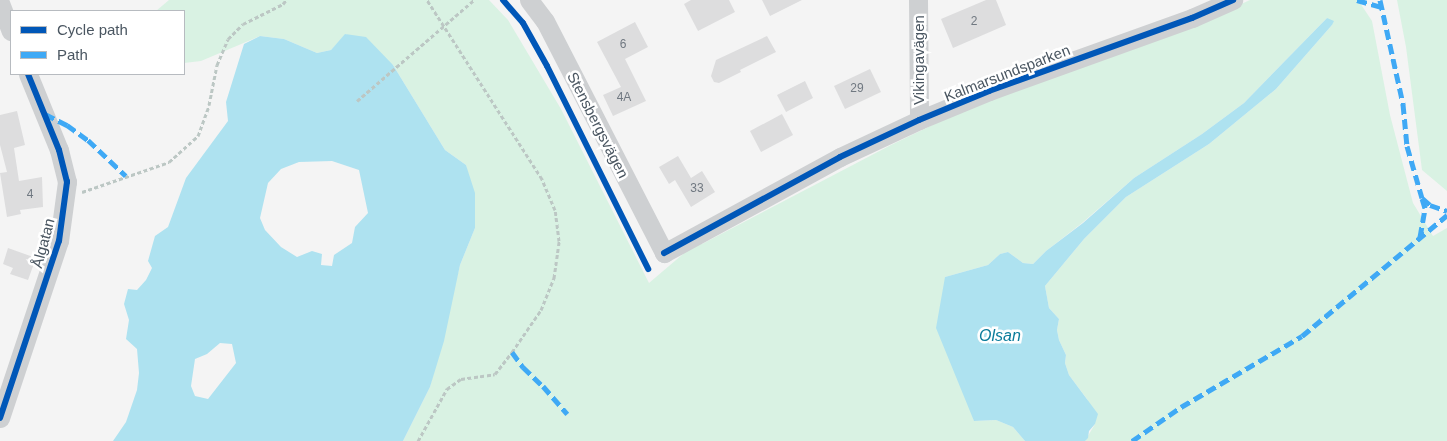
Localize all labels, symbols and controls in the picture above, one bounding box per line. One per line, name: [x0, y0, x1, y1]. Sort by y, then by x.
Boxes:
legend: [10, 10, 185, 75]
street label: Vikingavägen: [910, 15, 928, 105]
house number: 2: [971, 15, 977, 29]
text: Cycle path: [57, 21, 128, 38]
house number: 6: [620, 38, 626, 52]
street label: Kalmarsundsparken: [942, 41, 1072, 105]
text: Path: [57, 46, 88, 63]
street label: Stensbergsvägen: [563, 69, 633, 181]
house number: 29: [850, 82, 864, 96]
house number: 4A: [617, 91, 631, 105]
house number: 33: [690, 182, 704, 196]
house number: 4: [27, 188, 33, 202]
street label: Ålgatan: [28, 216, 58, 270]
water label: Olsan: [979, 326, 1021, 346]

